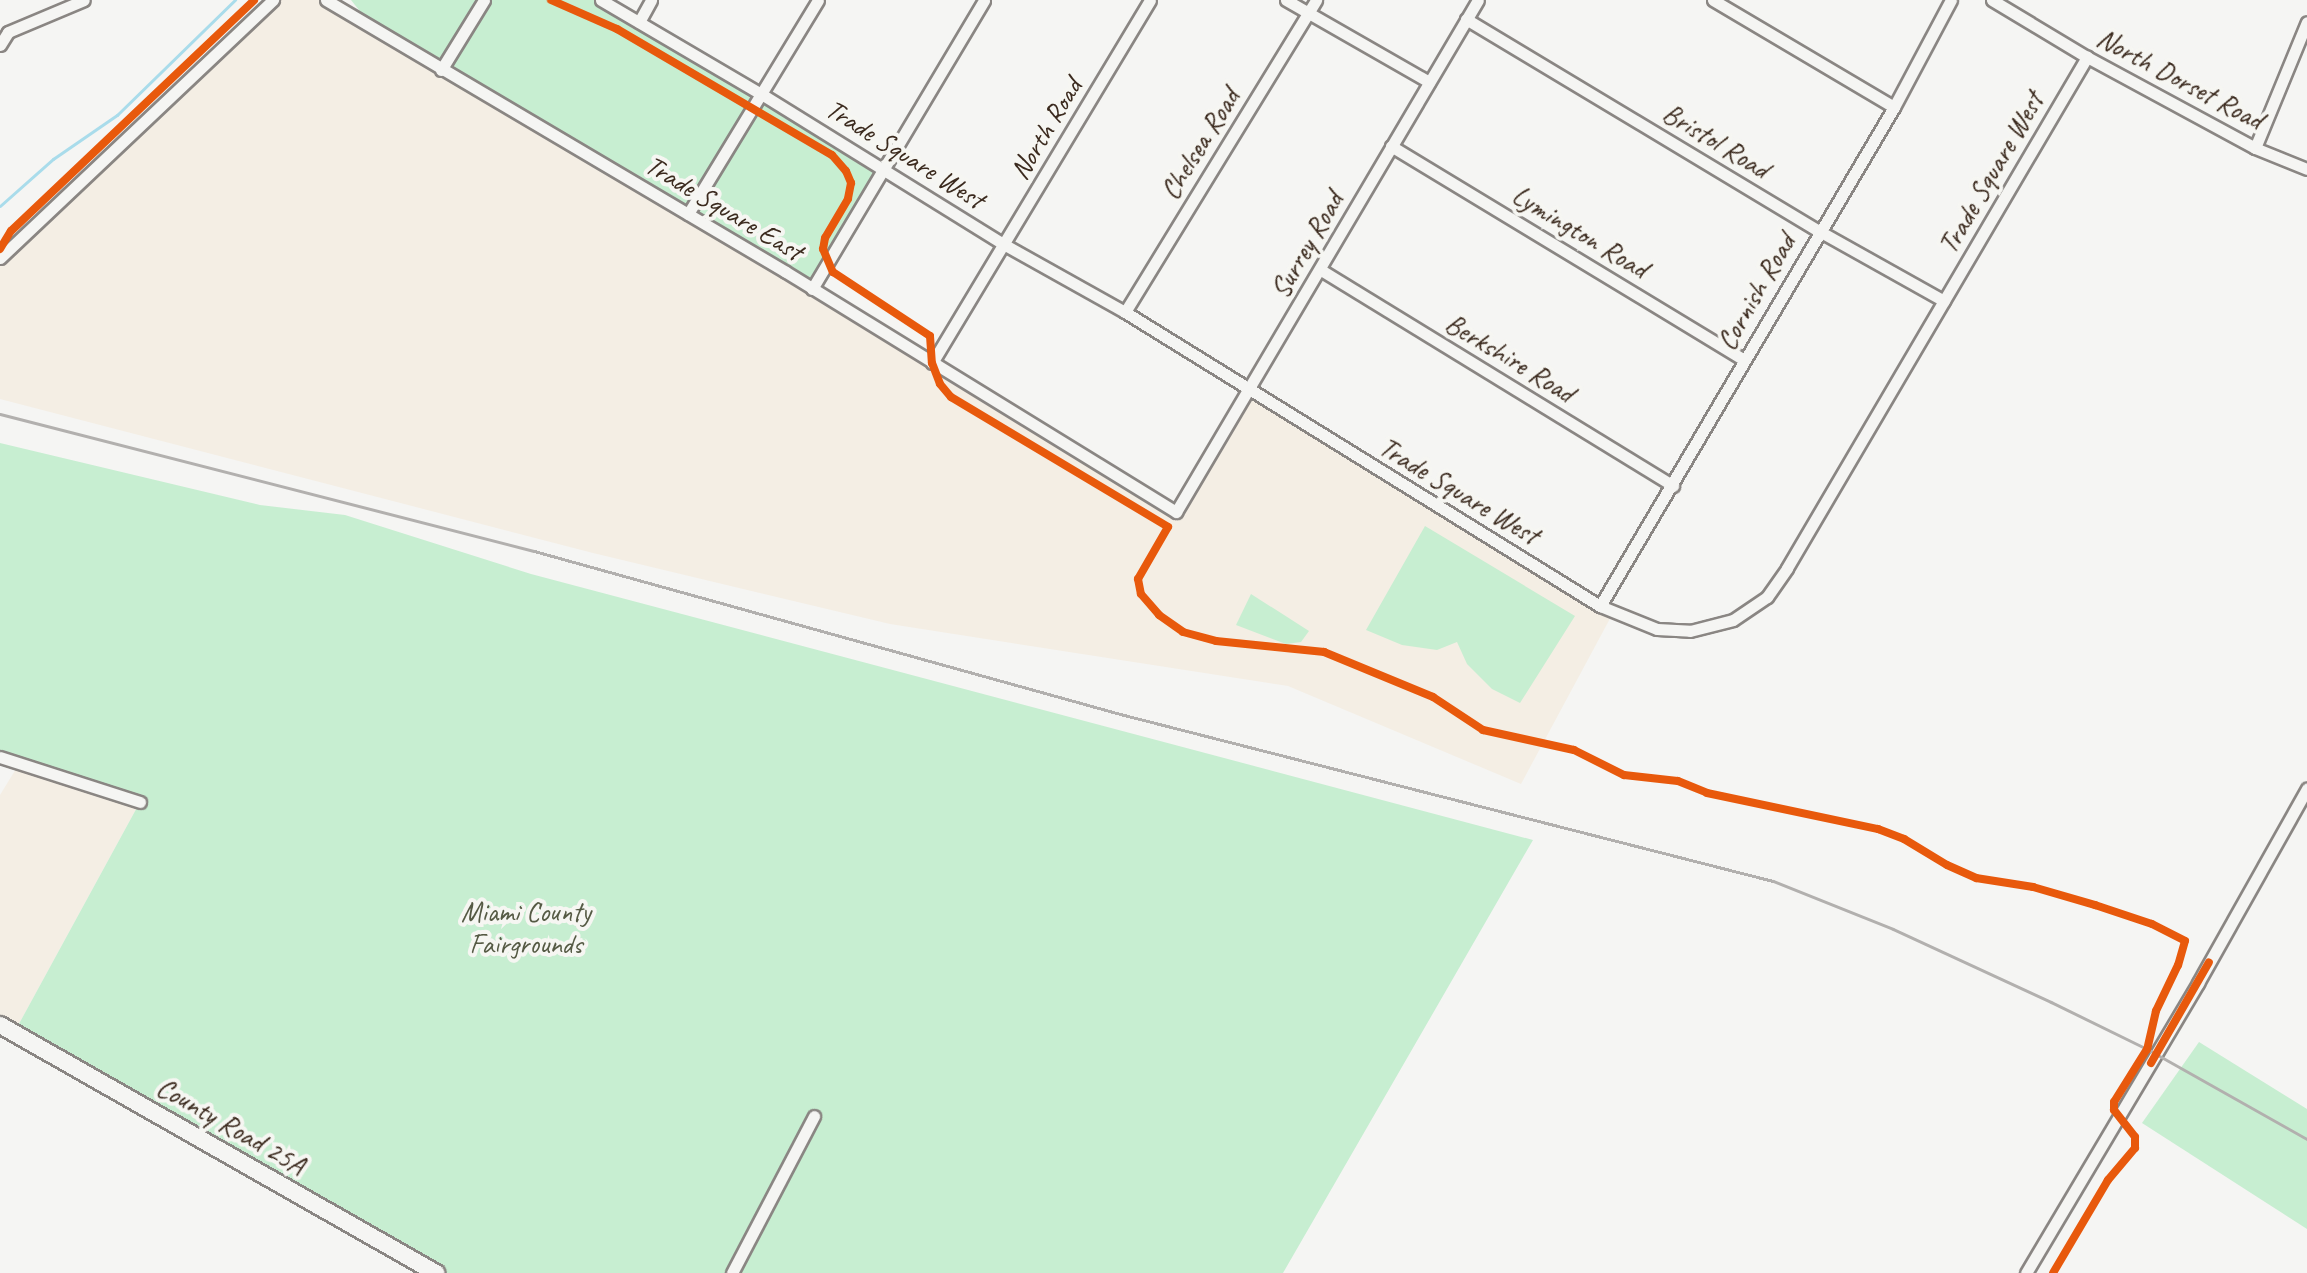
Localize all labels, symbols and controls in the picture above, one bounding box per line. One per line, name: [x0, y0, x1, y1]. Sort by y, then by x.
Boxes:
street label: North Dorset Road: [2091, 21, 2269, 137]
street label: North Road: [1003, 72, 1089, 186]
street label: Chelsea Road: [1153, 83, 1247, 205]
street label: Trade Square West: [1932, 87, 2050, 259]
street label: Trade Square West: [820, 92, 990, 216]
street label: Bristol Road: [1657, 96, 1775, 186]
street label: Trade Square East: [640, 148, 808, 268]
street label: Lymington Road: [1507, 179, 1653, 285]
street label: Surrey Road: [1263, 186, 1351, 304]
street label: Cornish Road: [1710, 229, 1802, 355]
street label: Berkshire Road: [1439, 306, 1581, 410]
street label: Trade Square West: [1374, 431, 1544, 551]
park label: Miami County Fairgrounds: [461, 895, 591, 961]
street label: County Road 25A: [151, 1070, 311, 1182]

